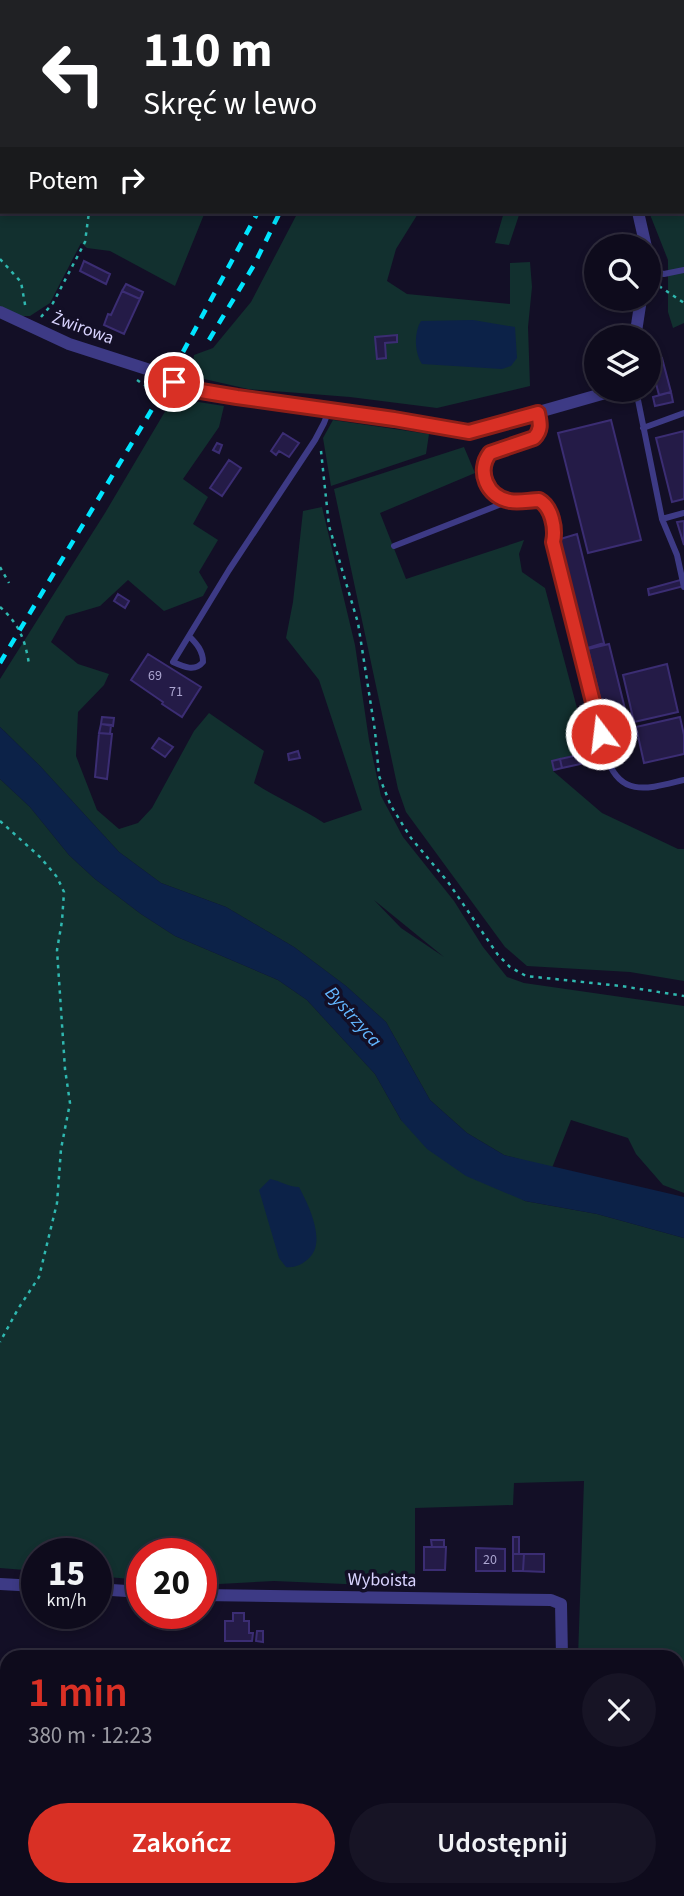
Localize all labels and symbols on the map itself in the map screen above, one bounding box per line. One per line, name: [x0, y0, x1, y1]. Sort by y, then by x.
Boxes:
street label: Żwirowa: [48, 305, 118, 351]
pin: [144, 352, 204, 412]
house number: 69: [148, 666, 162, 686]
house number: 71: [169, 682, 183, 702]
position arrow: [564, 697, 638, 771]
water label: Bystrzyca: [318, 981, 388, 1053]
speed limit sign: 20: [126, 1538, 217, 1629]
house number: 20: [483, 1550, 497, 1570]
street label: Wyboista: [347, 1567, 417, 1593]

